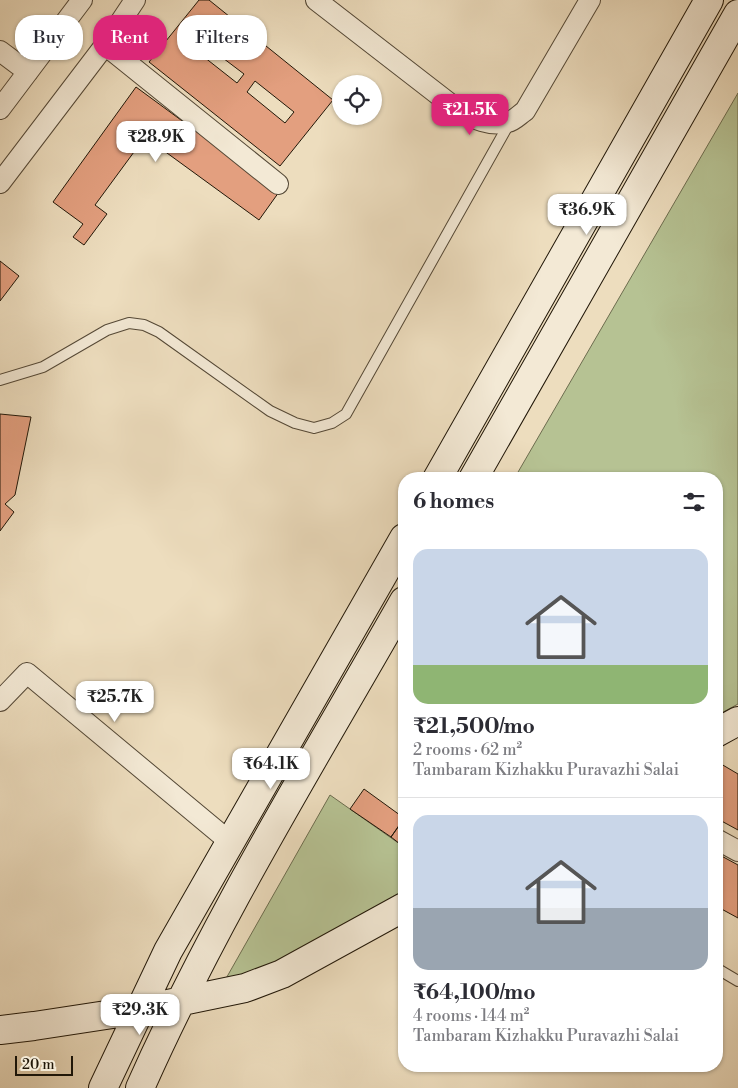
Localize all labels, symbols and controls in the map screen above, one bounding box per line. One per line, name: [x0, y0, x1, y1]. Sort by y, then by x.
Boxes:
chip: Buy: [15, 15, 83, 60]
chip: Rent: [93, 15, 167, 60]
chip: Filters: [177, 15, 267, 60]
map controls: [332, 75, 382, 125]
button: locate: [332, 75, 382, 125]
pin: ₹21.5K: [429, 94, 511, 136]
text: ₹21.5K: [443, 100, 497, 120]
pin: ₹28.9K: [115, 120, 197, 163]
text: ₹28.9K: [127, 127, 185, 147]
pin: ₹36.9K: [546, 194, 628, 236]
text: ₹36.9K: [559, 200, 615, 220]
icon: filters: [680, 488, 708, 516]
text: 6 homes: [413, 489, 494, 515]
icon: home: [516, 582, 606, 672]
pin: ₹25.7K: [74, 680, 156, 723]
text: ₹25.7K: [87, 687, 143, 707]
text: ₹21,500/mo: [413, 714, 535, 740]
text: 2 rooms · 62 m²: [413, 740, 522, 760]
pin: ₹64.1K: [230, 748, 312, 790]
text: ₹64.1K: [243, 754, 299, 774]
text: Tambaram Kizhakku Puravazhi Salai: [413, 760, 679, 780]
icon: home: [516, 847, 606, 937]
text: ₹64,100/mo: [413, 980, 536, 1006]
pin: ₹29.3K: [99, 994, 181, 1036]
text: ₹29.3K: [112, 1000, 168, 1020]
text: 4 rooms · 144 m²: [413, 1006, 529, 1026]
text: Tambaram Kizhakku Puravazhi Salai: [413, 1026, 679, 1046]
scale bar: [15, 1053, 72, 1076]
text: 20 m: [22, 1056, 54, 1074]

